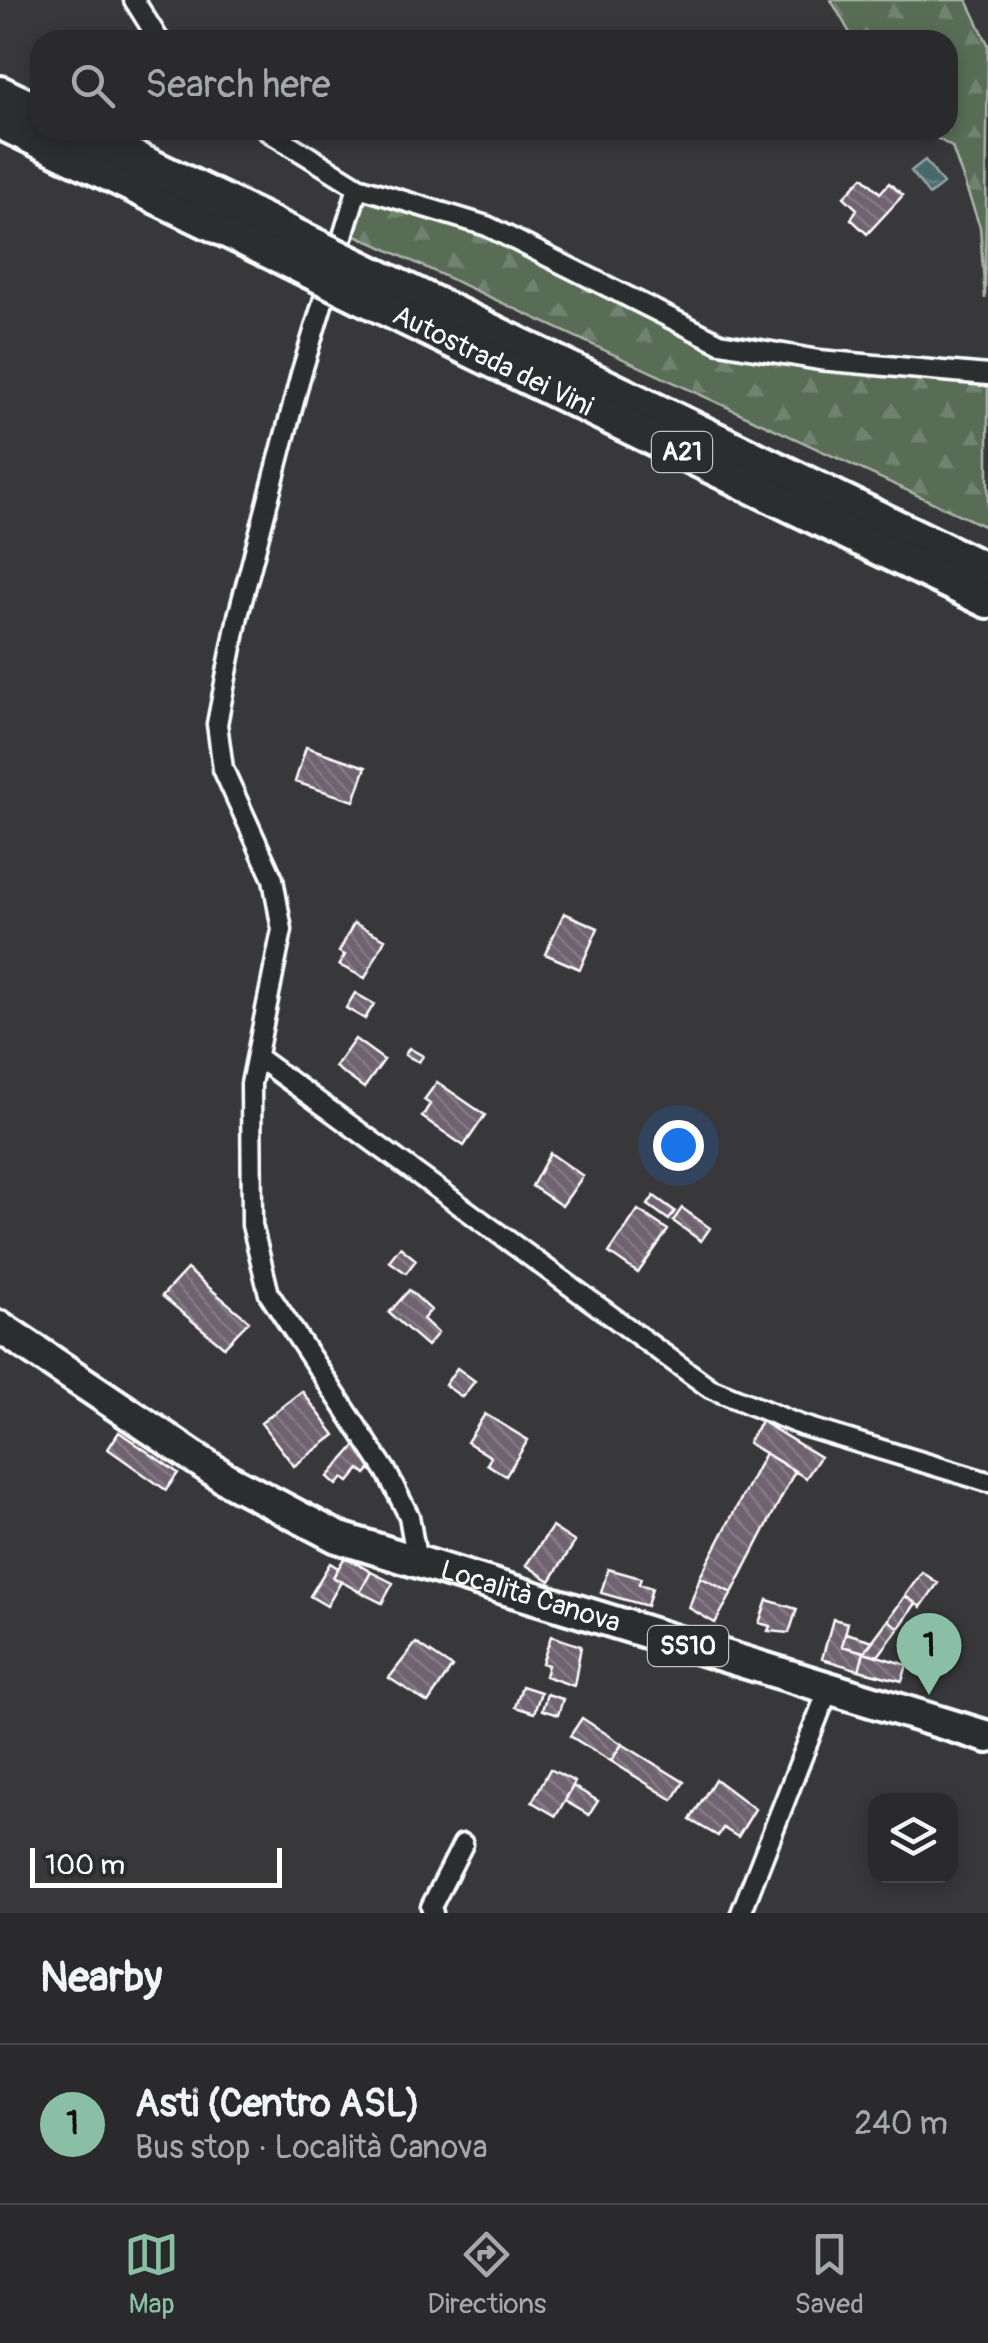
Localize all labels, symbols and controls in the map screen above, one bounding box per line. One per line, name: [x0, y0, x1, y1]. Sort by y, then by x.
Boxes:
search box: [30, 30, 958, 140]
icon: search: [65, 58, 120, 113]
text: Search here: [145, 61, 331, 109]
street label: Autostrada dei Vini: [387, 297, 599, 424]
road number: A21: [652, 432, 712, 472]
your location: [653, 1120, 704, 1171]
street label: Località Canova: [436, 1552, 625, 1641]
pin: 1: [896, 1612, 962, 1695]
road number: SS10: [648, 1626, 728, 1666]
map controls: [868, 1793, 958, 1883]
button: layers: [868, 1793, 958, 1883]
scale bar: [30, 1843, 282, 1888]
text: 100 m: [45, 1848, 125, 1883]
text: Nearby: [40, 1952, 162, 2004]
text: Asti (Centro ASL): [135, 2080, 420, 2128]
text: 1: [66, 2104, 79, 2144]
text: 240 m: [854, 2104, 948, 2144]
text: Bus stop · Località Canova: [135, 2128, 488, 2168]
tab: Map: [124, 2227, 179, 2322]
tab: Directions: [427, 2227, 546, 2322]
tab: Saved: [794, 2227, 864, 2322]

